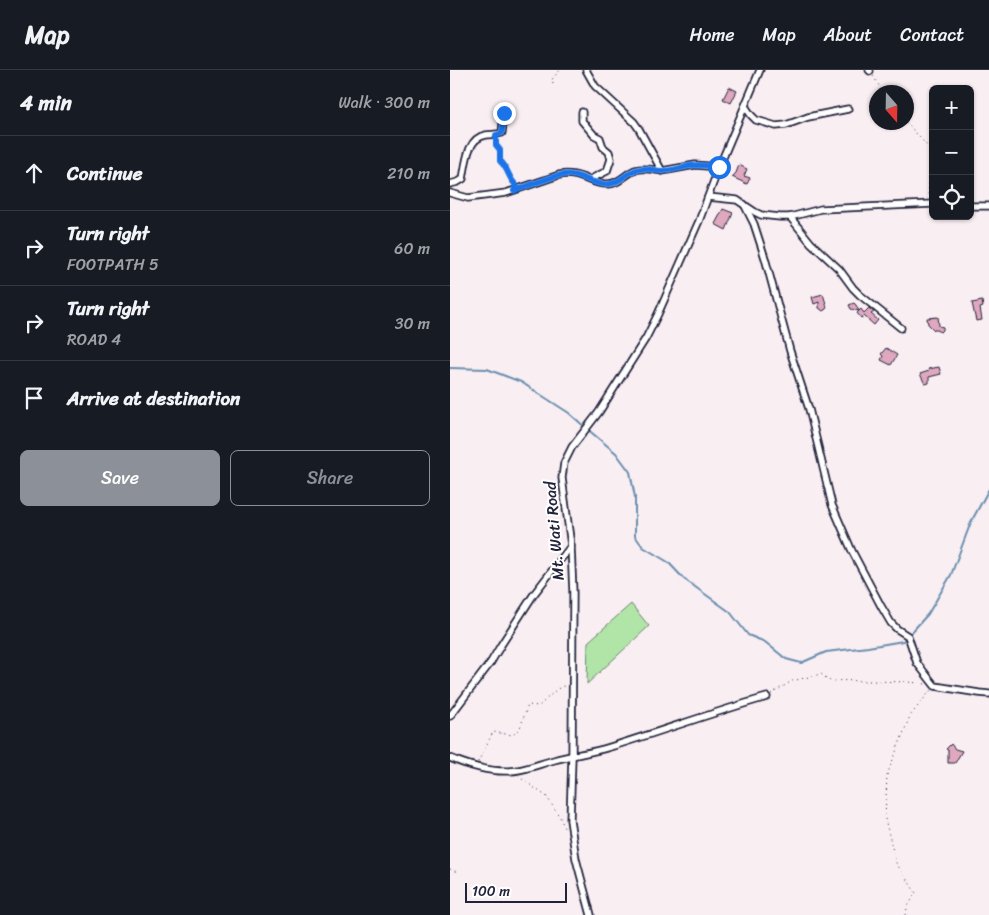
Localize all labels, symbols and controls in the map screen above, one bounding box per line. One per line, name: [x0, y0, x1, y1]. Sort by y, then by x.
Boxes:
text: Map: [25, 14, 69, 56]
text: Home: [690, 19, 735, 51]
text: Map: [763, 19, 796, 51]
text: About: [824, 19, 872, 51]
text: Contact: [900, 19, 964, 51]
text: 4 min: [20, 84, 72, 122]
north arrow: [869, 85, 914, 130]
map controls: [929, 85, 974, 220]
button: +: [929, 85, 974, 130]
text: Walk · 300 m: [339, 88, 430, 117]
route end: [493, 102, 516, 125]
button: −: [929, 130, 974, 175]
route start: [708, 156, 731, 179]
text: Continue: [67, 157, 143, 190]
icon: ahead: [20, 159, 48, 187]
text: 210 m: [387, 159, 430, 188]
button: locate: [929, 175, 974, 220]
text: Turn right: [67, 217, 149, 250]
icon: right: [20, 234, 48, 262]
text: 60 m: [394, 234, 430, 263]
text: FOOTPATH 5: [67, 250, 159, 279]
text: Turn right: [67, 292, 149, 325]
icon: right: [20, 309, 48, 337]
text: 30 m: [395, 309, 430, 338]
text: ROAD 4: [67, 325, 121, 354]
text: Arrive at destination: [67, 382, 240, 415]
icon: arrive: [20, 384, 48, 412]
button: Save: [20, 450, 220, 506]
button: Share: [230, 450, 430, 506]
street label: Mt. Wati Road: [535, 479, 573, 582]
text: 100 m: [472, 879, 510, 904]
scale bar: [465, 880, 568, 903]

